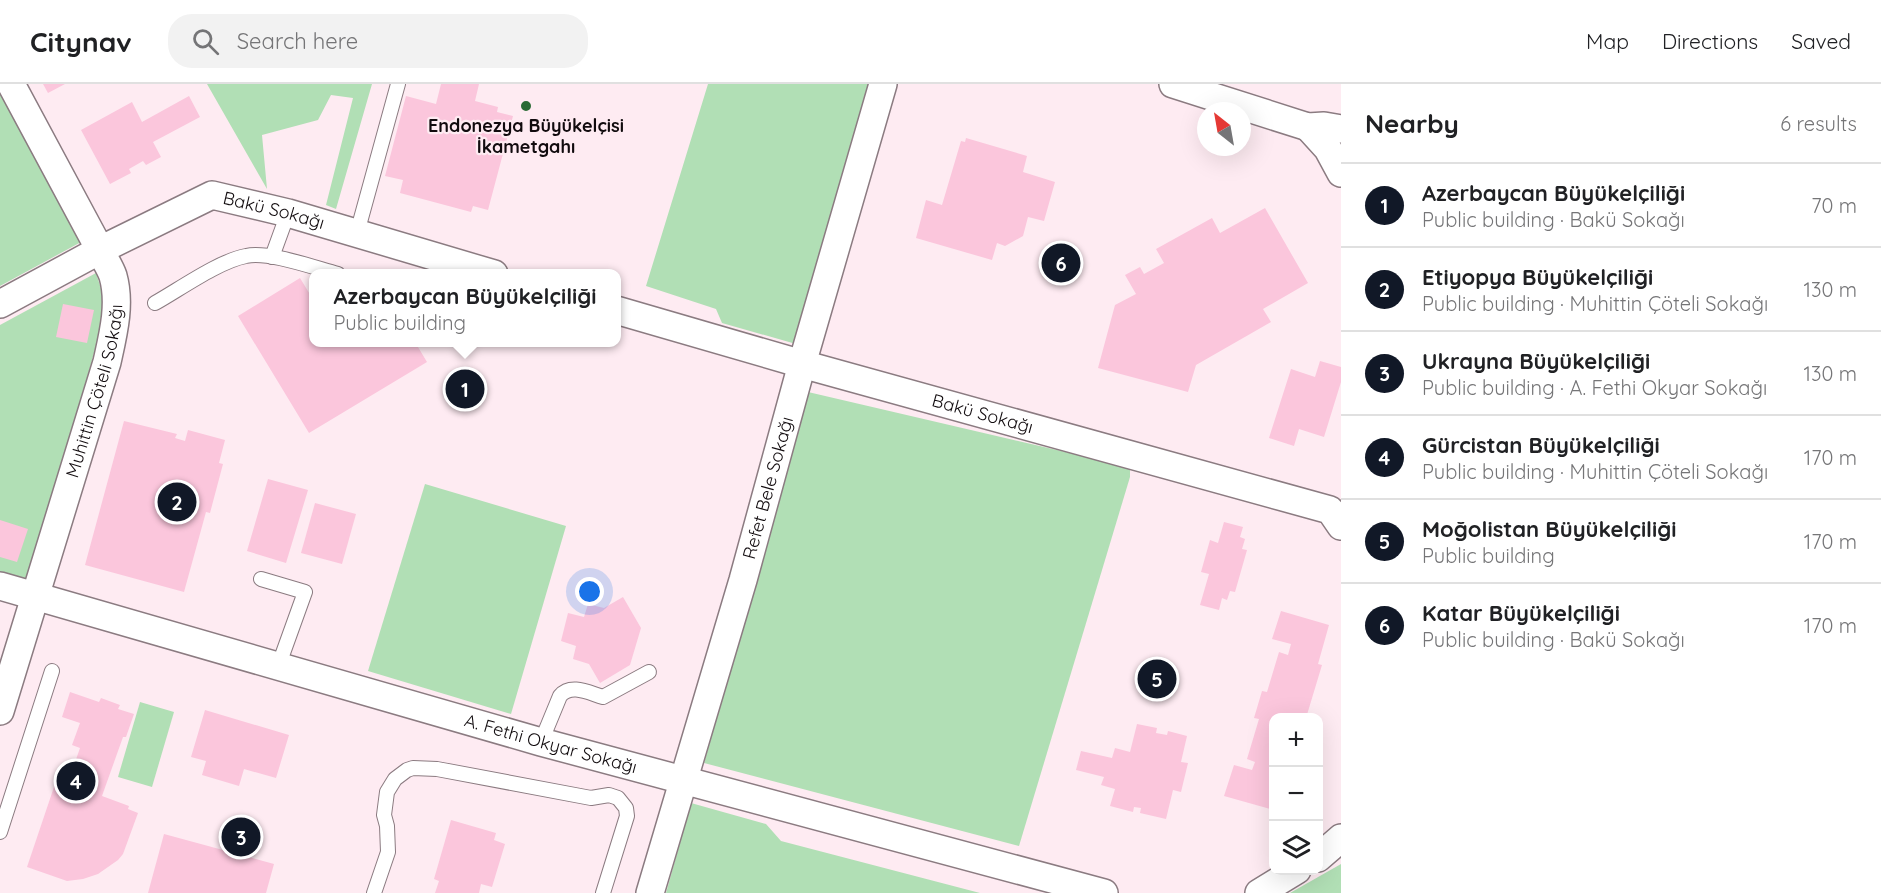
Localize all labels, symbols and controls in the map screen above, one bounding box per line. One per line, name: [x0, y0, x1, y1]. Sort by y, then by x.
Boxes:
search box: [168, 14, 588, 68]
text: Citynav: [30, 24, 132, 59]
icon: search: [189, 25, 222, 58]
text: Search here: [237, 27, 358, 55]
text: Map: [1586, 28, 1629, 54]
text: Directions: [1662, 28, 1758, 54]
text: Saved: [1791, 28, 1851, 54]
marker: Endonezya Büyükelçisi İkametgahı: [519, 99, 533, 113]
north arrow: [1197, 102, 1251, 156]
text: Nearby: [1365, 107, 1459, 140]
text: 6 results: [1780, 111, 1857, 136]
place label: Endonezya Büyükelçisi İkametgahı: [428, 114, 624, 158]
text: Azerbaycan Büyükelçiliği: [1422, 179, 1685, 207]
street label: Bakü Sokağı: [221, 186, 327, 234]
text: 1: [1381, 193, 1388, 218]
text: 70 m: [1811, 193, 1857, 218]
text: Public building · Bakü Sokağı: [1422, 207, 1685, 232]
pin: 6: [1042, 240, 1080, 285]
text: Etiyopya Büyükelçiliği: [1422, 263, 1653, 291]
popup: [309, 269, 621, 347]
text: 2: [1379, 277, 1390, 302]
text: 130 m: [1804, 277, 1857, 302]
text: Azerbaycan Büyükelçiliği: [333, 282, 597, 310]
text: Public building · Muhittin Çöteli Sokağı: [1422, 291, 1768, 316]
street label: Muhittin Çöteli Sokağı: [60, 304, 127, 480]
text: Public building: [333, 310, 466, 335]
text: Ukrayna Büyükelçiliği: [1422, 347, 1650, 375]
text: 3: [1379, 361, 1390, 386]
text: 130 m: [1804, 361, 1857, 386]
pin: 1: [446, 366, 484, 412]
text: Public building · A. Fethi Okyar Sokağı: [1422, 375, 1767, 400]
street label: Bakü Sokağı: [930, 389, 1036, 438]
street label: Refet Bele Sokağı: [737, 414, 798, 562]
text: Gürcistan Büyükelçiliği: [1422, 431, 1660, 459]
text: 4: [1379, 445, 1390, 470]
text: 170 m: [1804, 445, 1857, 470]
text: Public building · Muhittin Çöteli Sokağı: [1422, 459, 1768, 484]
pin: 2: [158, 480, 196, 524]
text: Moğolistan Büyükelçiliği: [1422, 515, 1676, 543]
text: 5: [1379, 529, 1390, 554]
text: 170 m: [1804, 529, 1857, 554]
text: Public building: [1422, 543, 1555, 568]
your location: [575, 577, 604, 606]
text: Katar Büyükelçiliği: [1422, 599, 1620, 627]
text: 6: [1379, 613, 1390, 638]
text: 170 m: [1804, 613, 1857, 638]
text: Public building · Bakü Sokağı: [1422, 627, 1685, 652]
pin: 5: [1138, 656, 1176, 702]
street label: A. Fethi Okyar Sokağı: [462, 709, 640, 778]
map controls: [1269, 713, 1323, 875]
button: +: [1269, 713, 1323, 767]
pin: 4: [56, 758, 96, 804]
button: −: [1269, 767, 1323, 821]
pin: 3: [222, 814, 260, 860]
button: layers: [1269, 821, 1323, 875]

